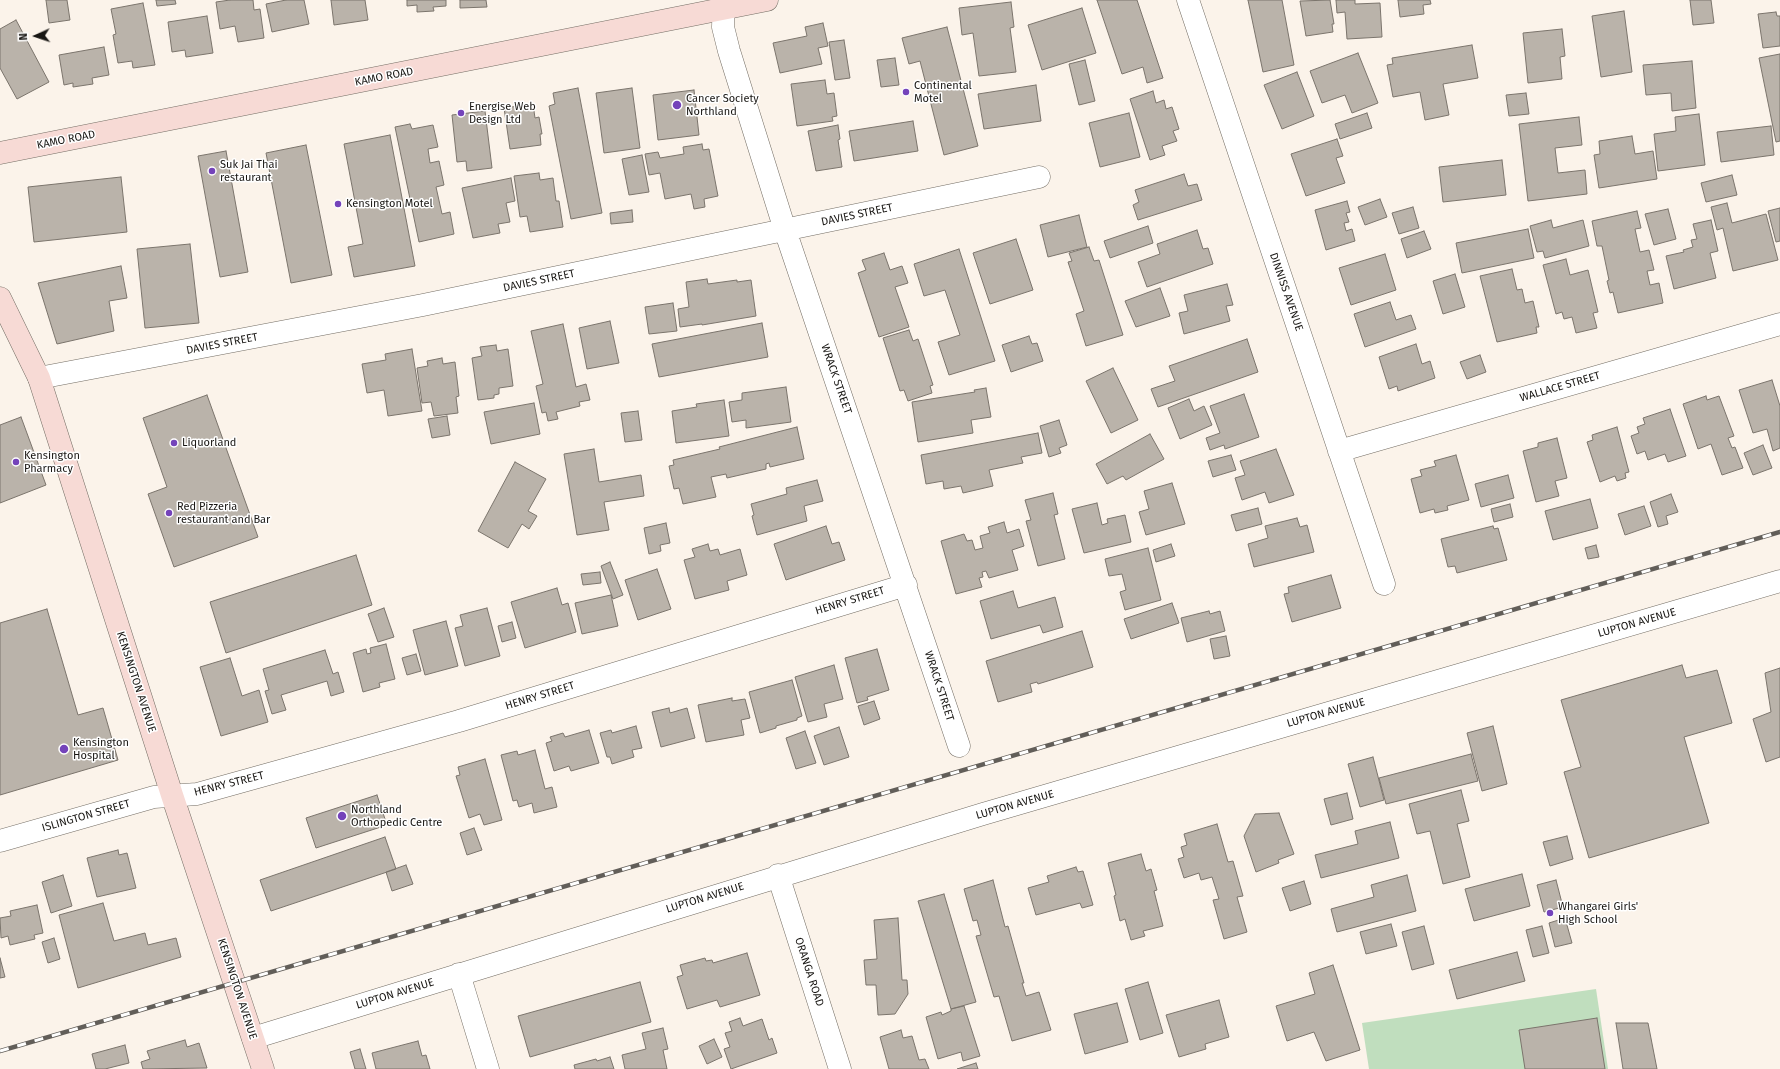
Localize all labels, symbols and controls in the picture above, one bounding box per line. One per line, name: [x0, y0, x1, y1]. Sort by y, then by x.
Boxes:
north arrow: [16, 16, 56, 56]
text: N: [17, 33, 30, 41]
street label: KAMO ROAD: [354, 65, 414, 89]
place label: Continental Motel: [914, 79, 972, 105]
marker: Continental Motel: [901, 87, 911, 97]
place label: Cancer Society Northland: [686, 92, 759, 118]
marker: Cancer Society Northland: [671, 99, 683, 111]
place label: Energise Web Design Ltd: [469, 100, 536, 126]
marker: Energise Web Design Ltd: [456, 108, 466, 118]
street label: KAMO ROAD: [36, 128, 96, 152]
place label: Suk Jai Thai restaurant: [220, 158, 278, 184]
marker: Suk Jai Thai restaurant: [207, 166, 217, 176]
place label: Kensington Motel: [346, 197, 433, 211]
marker: Kensington Motel: [333, 199, 343, 209]
street label: DAVIES STREET: [820, 201, 894, 229]
street label: DINNISS AVENUE: [1266, 251, 1306, 333]
street label: DAVIES STREET: [502, 267, 576, 295]
street label: DAVIES STREET: [185, 331, 259, 357]
street label: WRACK STREET: [818, 342, 854, 416]
street label: WALLACE STREET: [1518, 369, 1602, 405]
place label: Liquorland: [182, 436, 236, 450]
marker: Liquorland: [169, 438, 179, 448]
place label: Kensington Pharmacy: [24, 449, 80, 475]
marker: Kensington Pharmacy: [11, 457, 21, 467]
place label: Red Pizzeria restaurant and Bar: [177, 500, 270, 526]
marker: Red Pizzeria restaurant and Bar: [164, 508, 174, 518]
street label: HENRY STREET: [814, 584, 886, 618]
street label: LUPTON AVENUE: [1596, 606, 1678, 640]
street label: KENSINGTON AVENUE: [113, 630, 159, 734]
street label: WRACK STREET: [921, 649, 957, 723]
street label: HENRY STREET: [504, 679, 576, 713]
street label: LUPTON AVENUE: [1285, 696, 1367, 730]
place label: Kensington Hospital: [73, 736, 129, 762]
marker: Kensington Hospital: [58, 743, 70, 755]
street label: HENRY STREET: [193, 769, 265, 799]
street label: LUPTON AVENUE: [974, 788, 1056, 822]
street label: ISLINGTON STREET: [40, 797, 132, 835]
place label: Northland Orthopedic Centre: [351, 803, 442, 829]
marker: Northland Orthopedic Centre: [336, 810, 348, 822]
street label: LUPTON AVENUE: [664, 880, 746, 916]
place label: Whangarei Girls' High School: [1558, 900, 1638, 926]
marker: Whangarei Girls' High School: [1545, 908, 1555, 918]
street label: ORANGA ROAD: [792, 936, 826, 1008]
street label: KENSINGTON AVENUE: [214, 937, 260, 1041]
street label: LUPTON AVENUE: [354, 976, 436, 1012]

